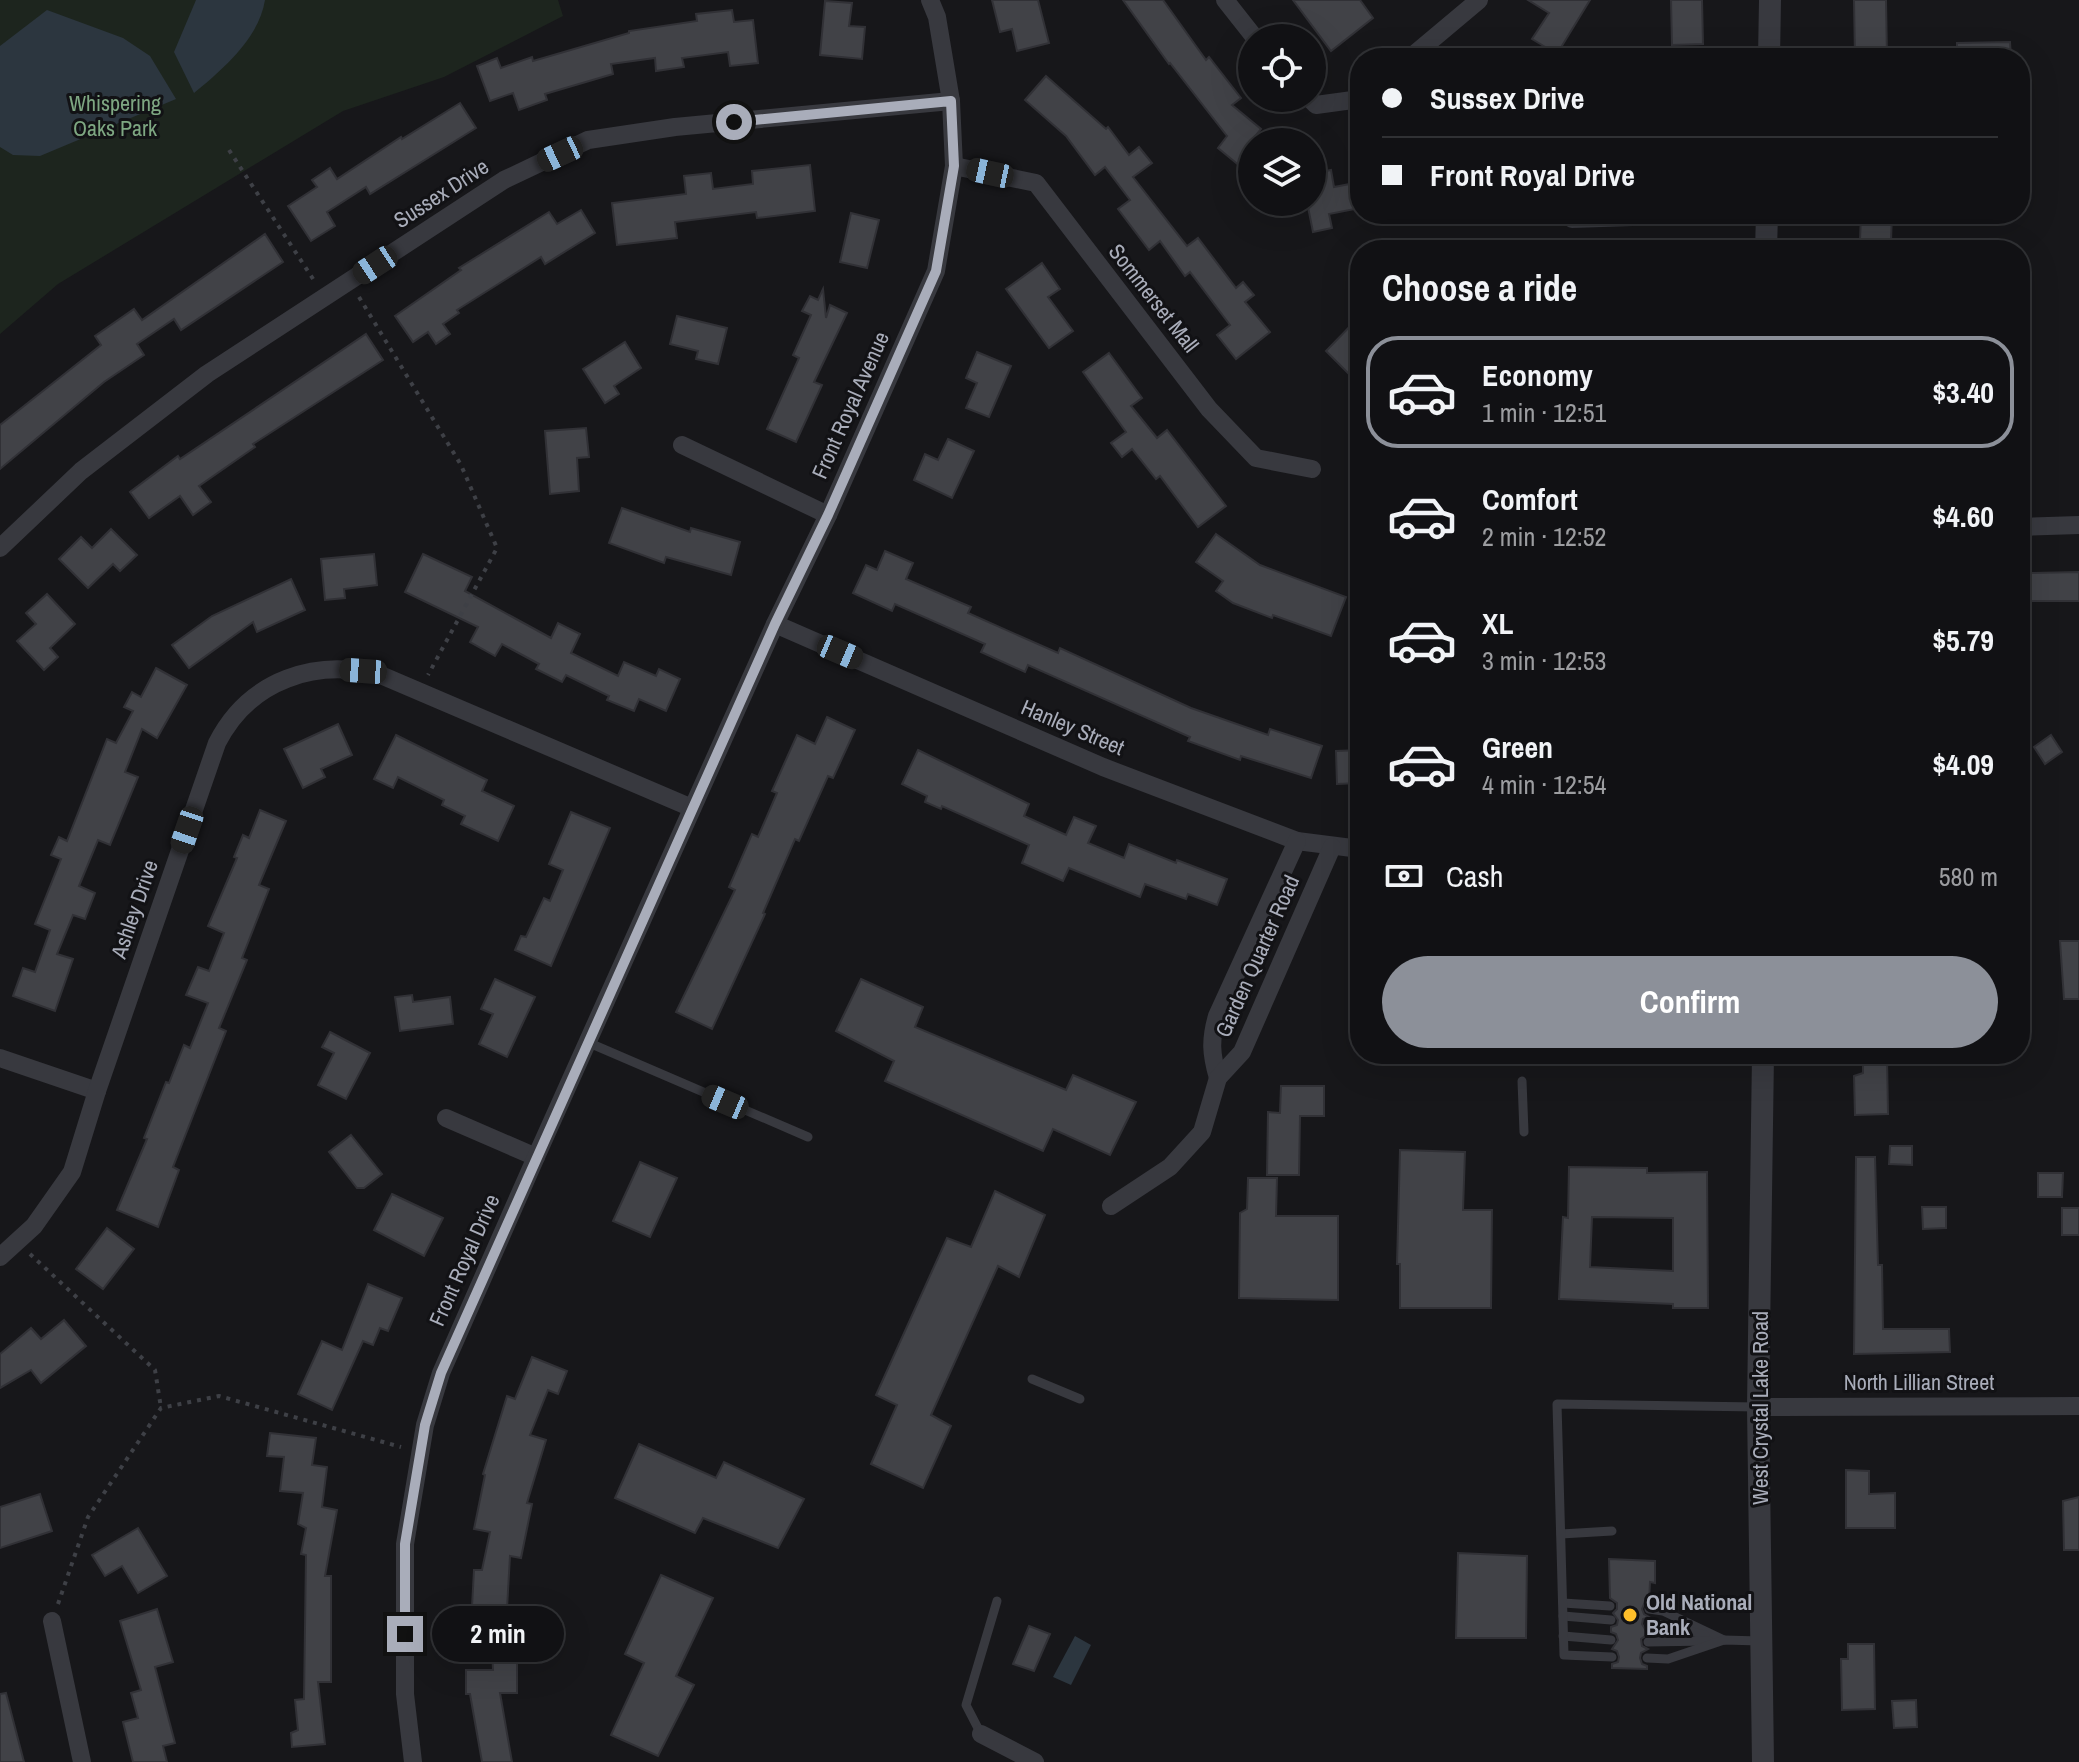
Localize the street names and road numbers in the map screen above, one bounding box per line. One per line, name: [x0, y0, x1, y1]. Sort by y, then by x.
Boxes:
street label: Sussex Drive: [388, 151, 494, 235]
street label: Sommerset Mall: [1102, 237, 1206, 359]
street label: Front Royal Avenue: [804, 327, 896, 483]
street label: Hanley Street: [1017, 692, 1129, 762]
street label: Ashley Drive: [103, 856, 165, 963]
street label: Garden Quarter Road: [1208, 870, 1306, 1042]
street label: Front Royal Drive: [422, 1189, 506, 1331]
street label: West Crystal Lake Road: [1745, 1311, 1775, 1505]
street label: North Lillian Street: [1844, 1367, 1994, 1397]

